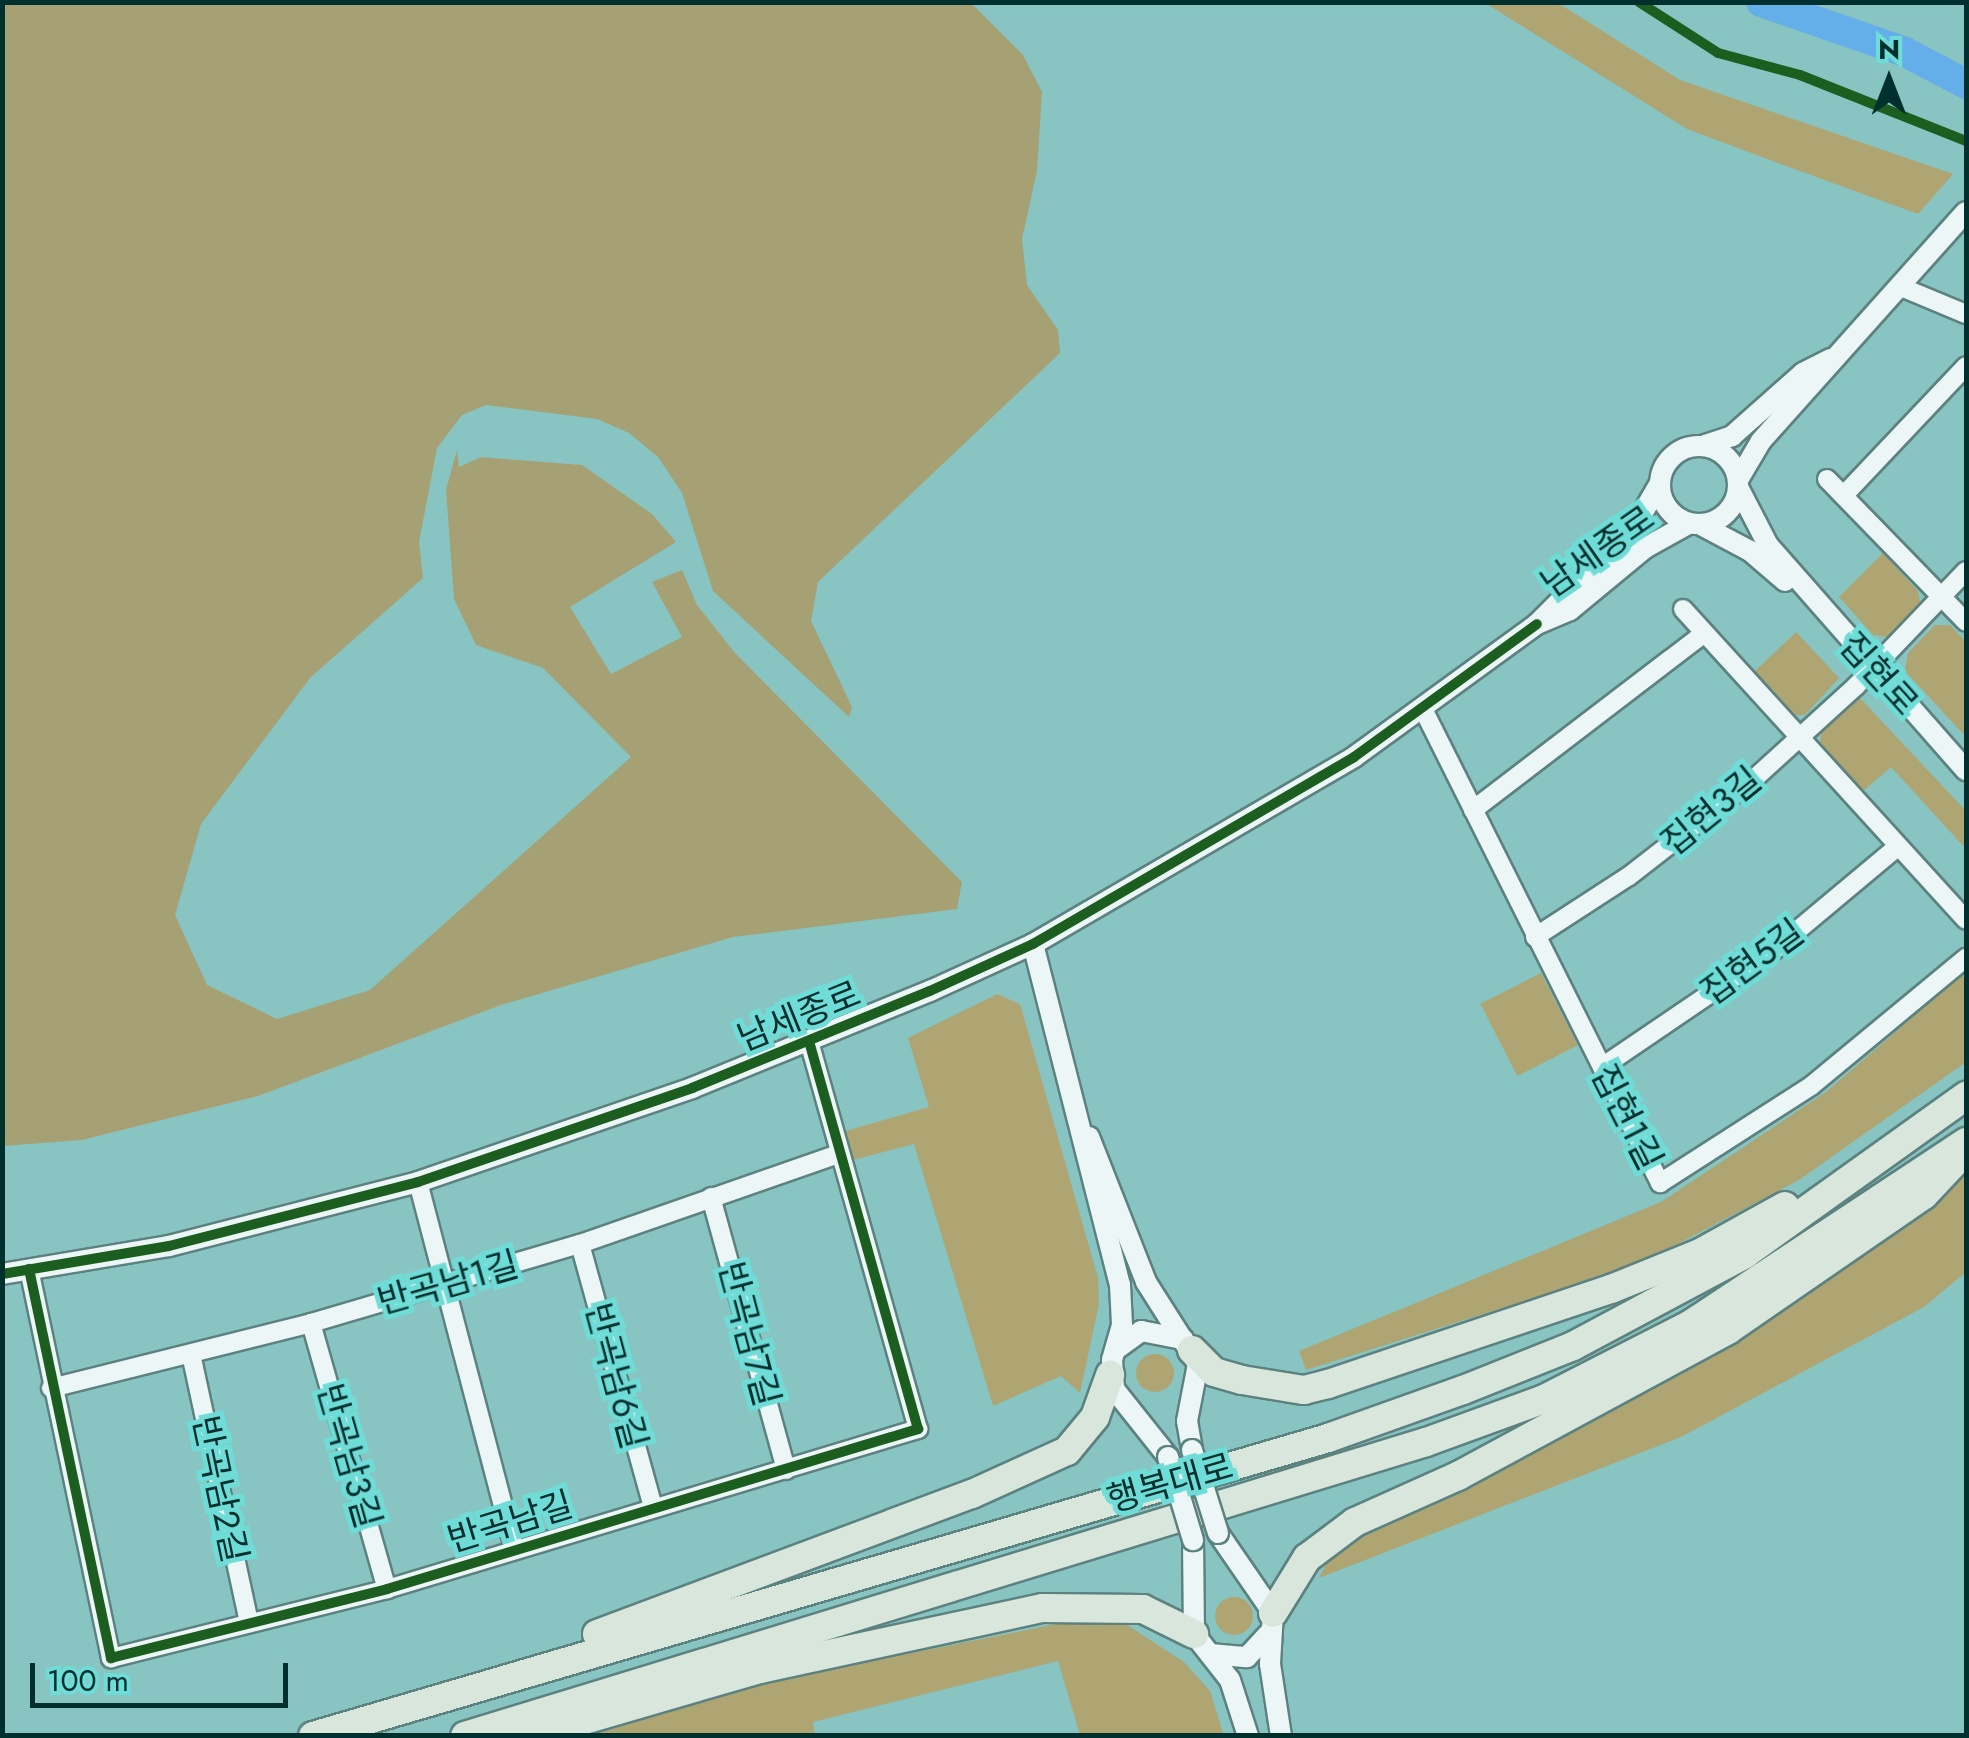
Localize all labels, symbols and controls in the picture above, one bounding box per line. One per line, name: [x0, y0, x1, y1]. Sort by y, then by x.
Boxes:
text: N: [1878, 29, 1900, 70]
north arrow: [1839, 30, 1939, 130]
street label: 남세종로: [1533, 497, 1663, 605]
street label: 집현로: [1831, 624, 1927, 724]
street label: 집현3길: [1653, 758, 1769, 864]
street label: 집현5길: [1693, 911, 1811, 1013]
street label: 남세종로: [731, 972, 867, 1060]
street label: 집현1길: [1583, 1057, 1671, 1177]
street label: 반곡남1길: [373, 1243, 523, 1323]
street label: 반곡남7길: [710, 1257, 788, 1411]
street label: 반곡남6길: [576, 1299, 656, 1453]
street label: 반곡남3길: [308, 1379, 390, 1533]
street label: 반곡남2길: [184, 1412, 256, 1566]
street label: 행복대로: [1102, 1445, 1238, 1521]
street label: 반곡남길: [442, 1483, 578, 1561]
scale bar: [35, 1643, 292, 1705]
text: 100 m: [47, 1659, 129, 1702]

